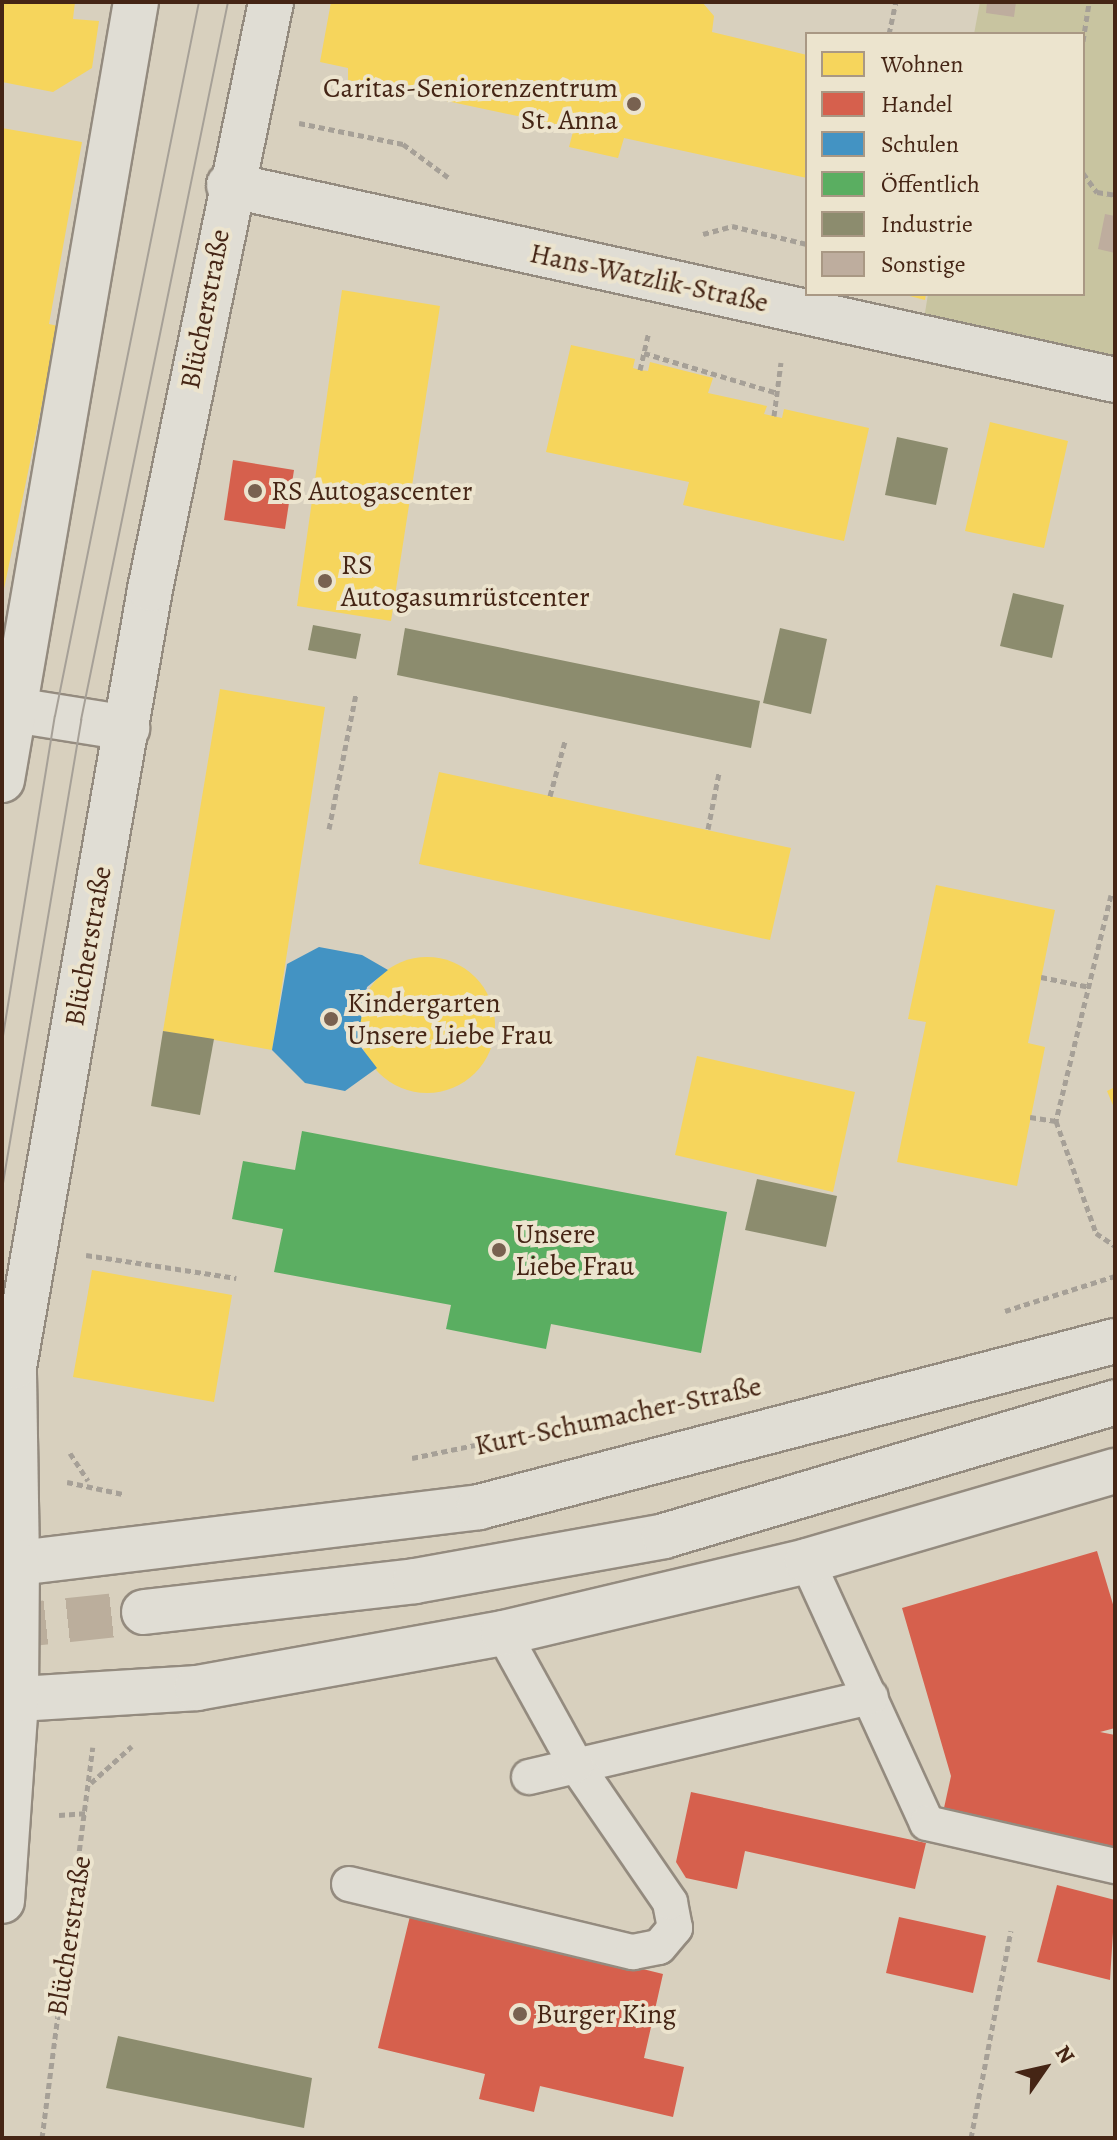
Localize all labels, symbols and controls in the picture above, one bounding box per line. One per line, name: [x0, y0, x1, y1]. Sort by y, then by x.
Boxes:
legend: [805, 32, 1085, 296]
text: Wohnen: [881, 48, 963, 80]
place label: Caritas-Seniorenzentrum St. Anna: [323, 71, 618, 137]
text: Handel: [881, 88, 952, 120]
marker: Caritas-Seniorenzentrum St. Anna: [625, 95, 643, 113]
text: Schulen: [881, 128, 959, 160]
text: Öffentlich: [881, 168, 980, 200]
text: Industrie: [881, 208, 973, 240]
street label: Blücherstraße: [173, 226, 237, 392]
street label: Hans-Watzlik-Straße: [527, 236, 771, 320]
text: Sonstige: [881, 248, 965, 280]
place label: RS Autogascenter: [271, 474, 472, 508]
marker: RS Autogascenter: [246, 482, 264, 500]
place label: RS Autogasumrüstcenter: [341, 548, 590, 614]
marker: RS Autogasumrüstcenter: [316, 572, 334, 590]
street label: Blücherstraße: [57, 863, 119, 1029]
place label: Kindergarten Unsere Liebe Frau: [347, 986, 553, 1052]
marker: Kindergarten Unsere Liebe Frau: [322, 1010, 340, 1028]
place label: Unsere Liebe Frau: [515, 1217, 634, 1283]
marker: Unsere Liebe Frau: [490, 1241, 508, 1259]
street label: Kurt-Schumacher-Straße: [472, 1369, 764, 1463]
street label: Blücherstraße: [40, 1853, 98, 2019]
place label: Burger King: [536, 1997, 676, 2031]
marker: Burger King: [511, 2005, 529, 2023]
north arrow: [1005, 2028, 1085, 2108]
text: N: [1048, 2040, 1082, 2070]

